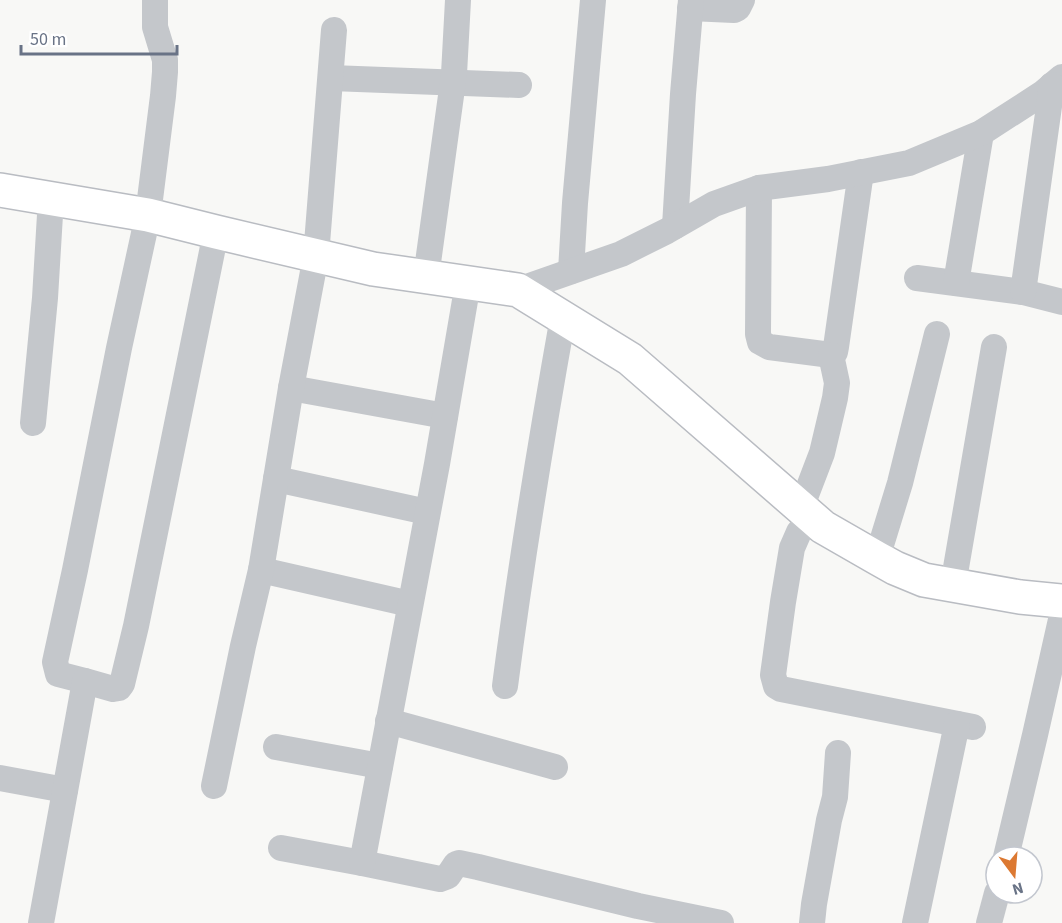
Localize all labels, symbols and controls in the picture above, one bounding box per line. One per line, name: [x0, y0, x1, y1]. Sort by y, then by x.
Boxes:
scale bar: [21, 18, 177, 56]
text: 50 m: [30, 27, 66, 52]
north arrow: [984, 845, 1044, 905]
text: N: [1010, 876, 1026, 900]

